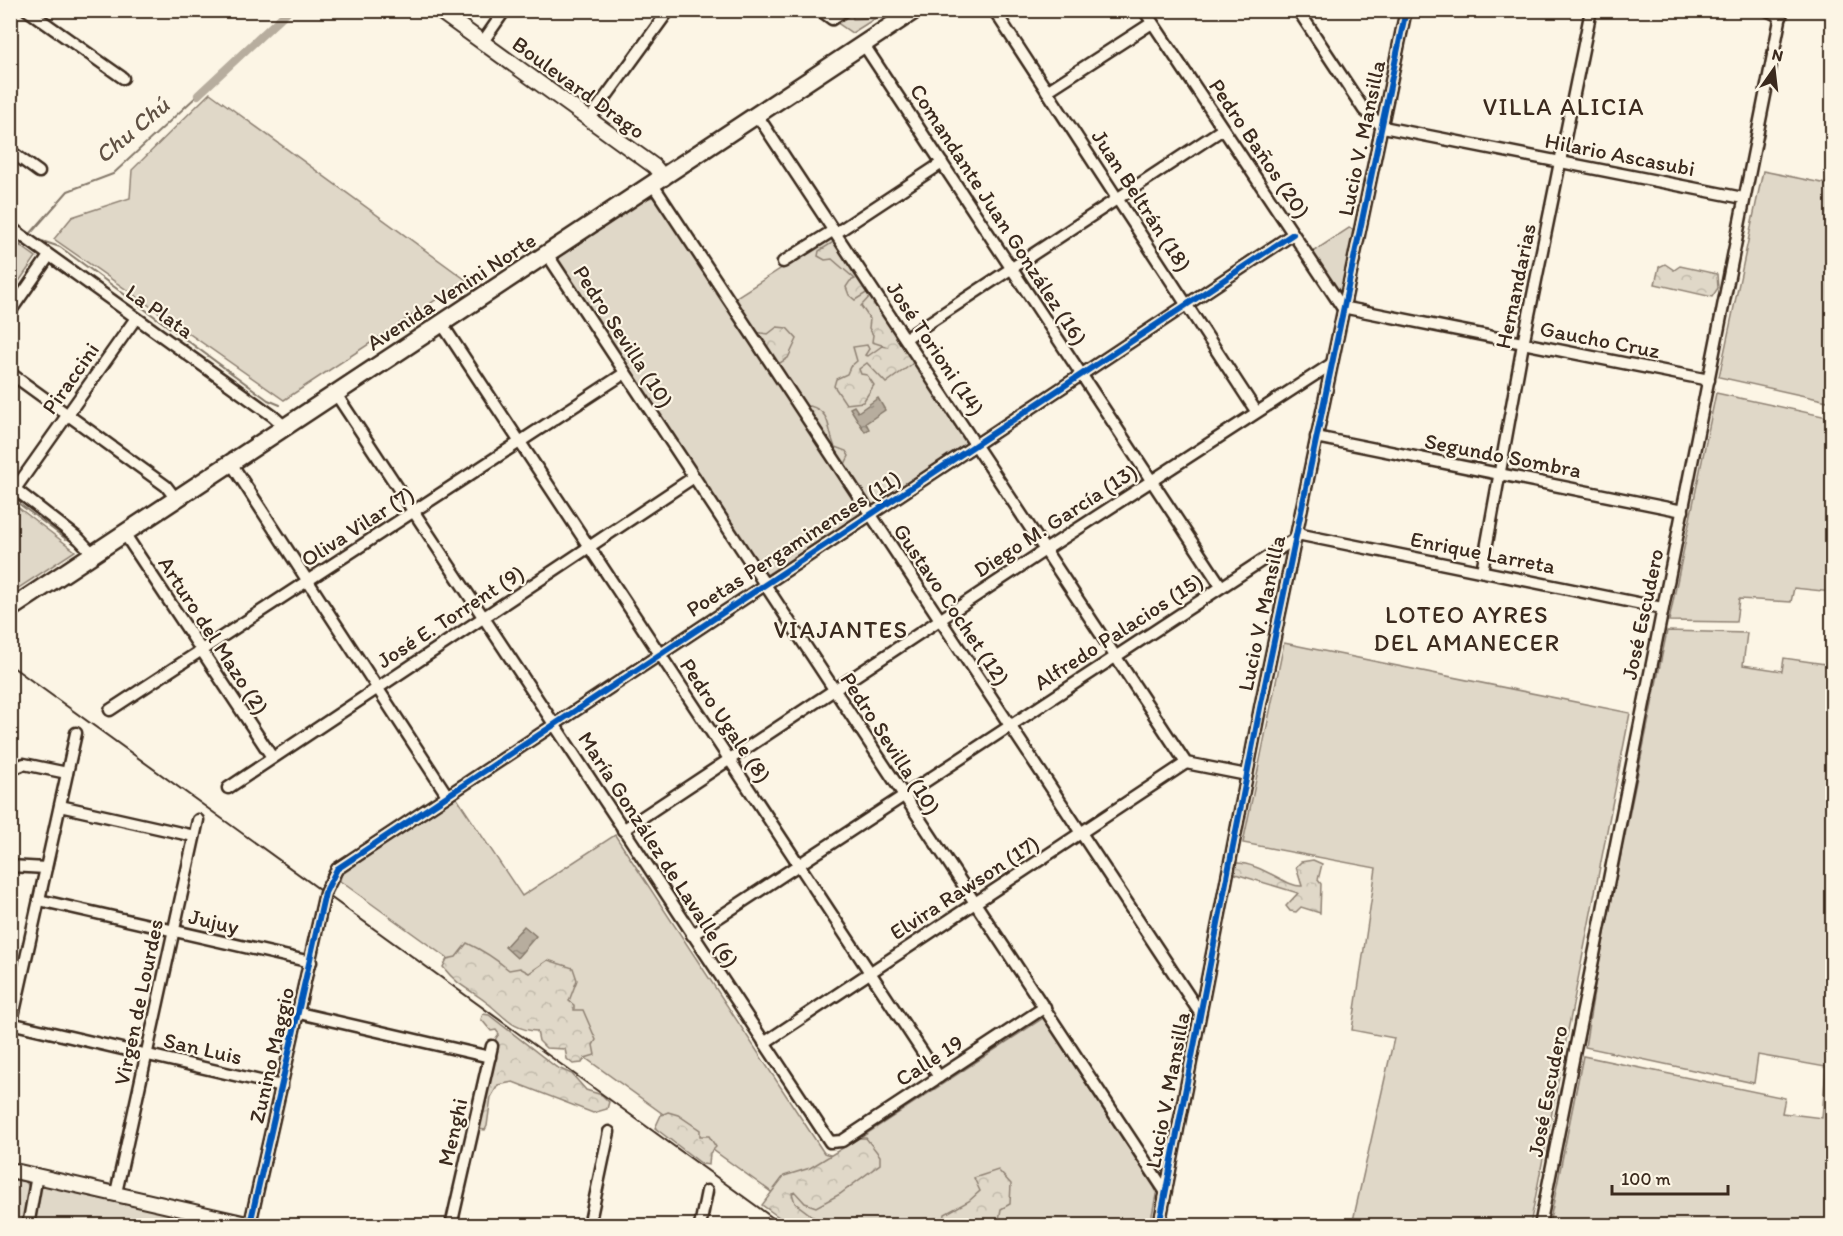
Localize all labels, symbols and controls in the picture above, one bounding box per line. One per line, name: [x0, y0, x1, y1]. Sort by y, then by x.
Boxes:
street label: Boulevard Drago: [507, 30, 651, 145]
north arrow: [1744, 39, 1804, 99]
text: N: [1770, 44, 1785, 65]
street label: Lucio V. Mansilla: [1332, 57, 1391, 219]
street label: Pedro Baños (20): [1203, 74, 1316, 223]
street label: Comandante Juan González (16): [904, 79, 1093, 350]
water label: Chu Chú: [89, 90, 175, 169]
district label: VILLA ALICIA: [1483, 92, 1645, 121]
street label: Juan Beltrán (18): [1086, 124, 1197, 276]
street label: Hilario Ascasubi: [1543, 127, 1697, 182]
street label: Hernandarias: [1489, 221, 1542, 351]
street label: Avenida Venini Norte: [361, 227, 541, 356]
street label: Pedro Sevilla (10): [568, 260, 680, 412]
street label: José Torioni (14): [881, 276, 990, 421]
street label: La Plata: [121, 278, 199, 345]
street label: Gaucho Cruz: [1538, 315, 1662, 364]
street label: Piraccini: [36, 337, 105, 420]
street label: Segundo Sombra: [1422, 427, 1584, 484]
street label: Diego M. García (13): [968, 457, 1142, 583]
street label: Poetas Pergaminenses (11): [681, 464, 905, 623]
street label: Oliva Vilar (7): [296, 480, 419, 573]
street label: Gustavo Cochet (12): [887, 518, 1016, 690]
street label: Enrique Larreta: [1408, 525, 1558, 580]
street label: Lucio V. Mansilla: [1232, 532, 1291, 694]
street label: José Escudero: [1615, 546, 1670, 682]
street label: Arturo del Mazo (2): [152, 551, 275, 719]
street label: José E. Torrent (9): [372, 559, 529, 674]
street label: Alfredo Palacios (15): [1029, 567, 1208, 696]
district label: LOTEO AYRES DEL AMANECER: [1374, 600, 1560, 657]
district label: VIAJANTES: [773, 615, 909, 644]
street label: Pedro Ugale (8): [674, 653, 777, 788]
street label: Pedro Sevilla (10): [835, 667, 947, 819]
street label: María González de Lavalle (6): [572, 726, 745, 972]
street label: Elvira Rawson (17): [885, 829, 1044, 946]
street label: Jujuy: [186, 903, 242, 940]
street label: Virgen de Lourdes: [108, 917, 169, 1088]
street label: Zunino Maggio: [243, 984, 300, 1126]
street label: Lucio V. Mansilla: [1139, 1009, 1196, 1171]
street label: José Escudero: [1522, 1023, 1573, 1159]
street label: San Luis: [161, 1026, 245, 1071]
street label: Calle 19: [890, 1029, 968, 1092]
street label: Menghi: [432, 1096, 473, 1169]
scale bar: [1612, 1158, 1728, 1196]
text: 100 m: [1621, 1168, 1671, 1190]

